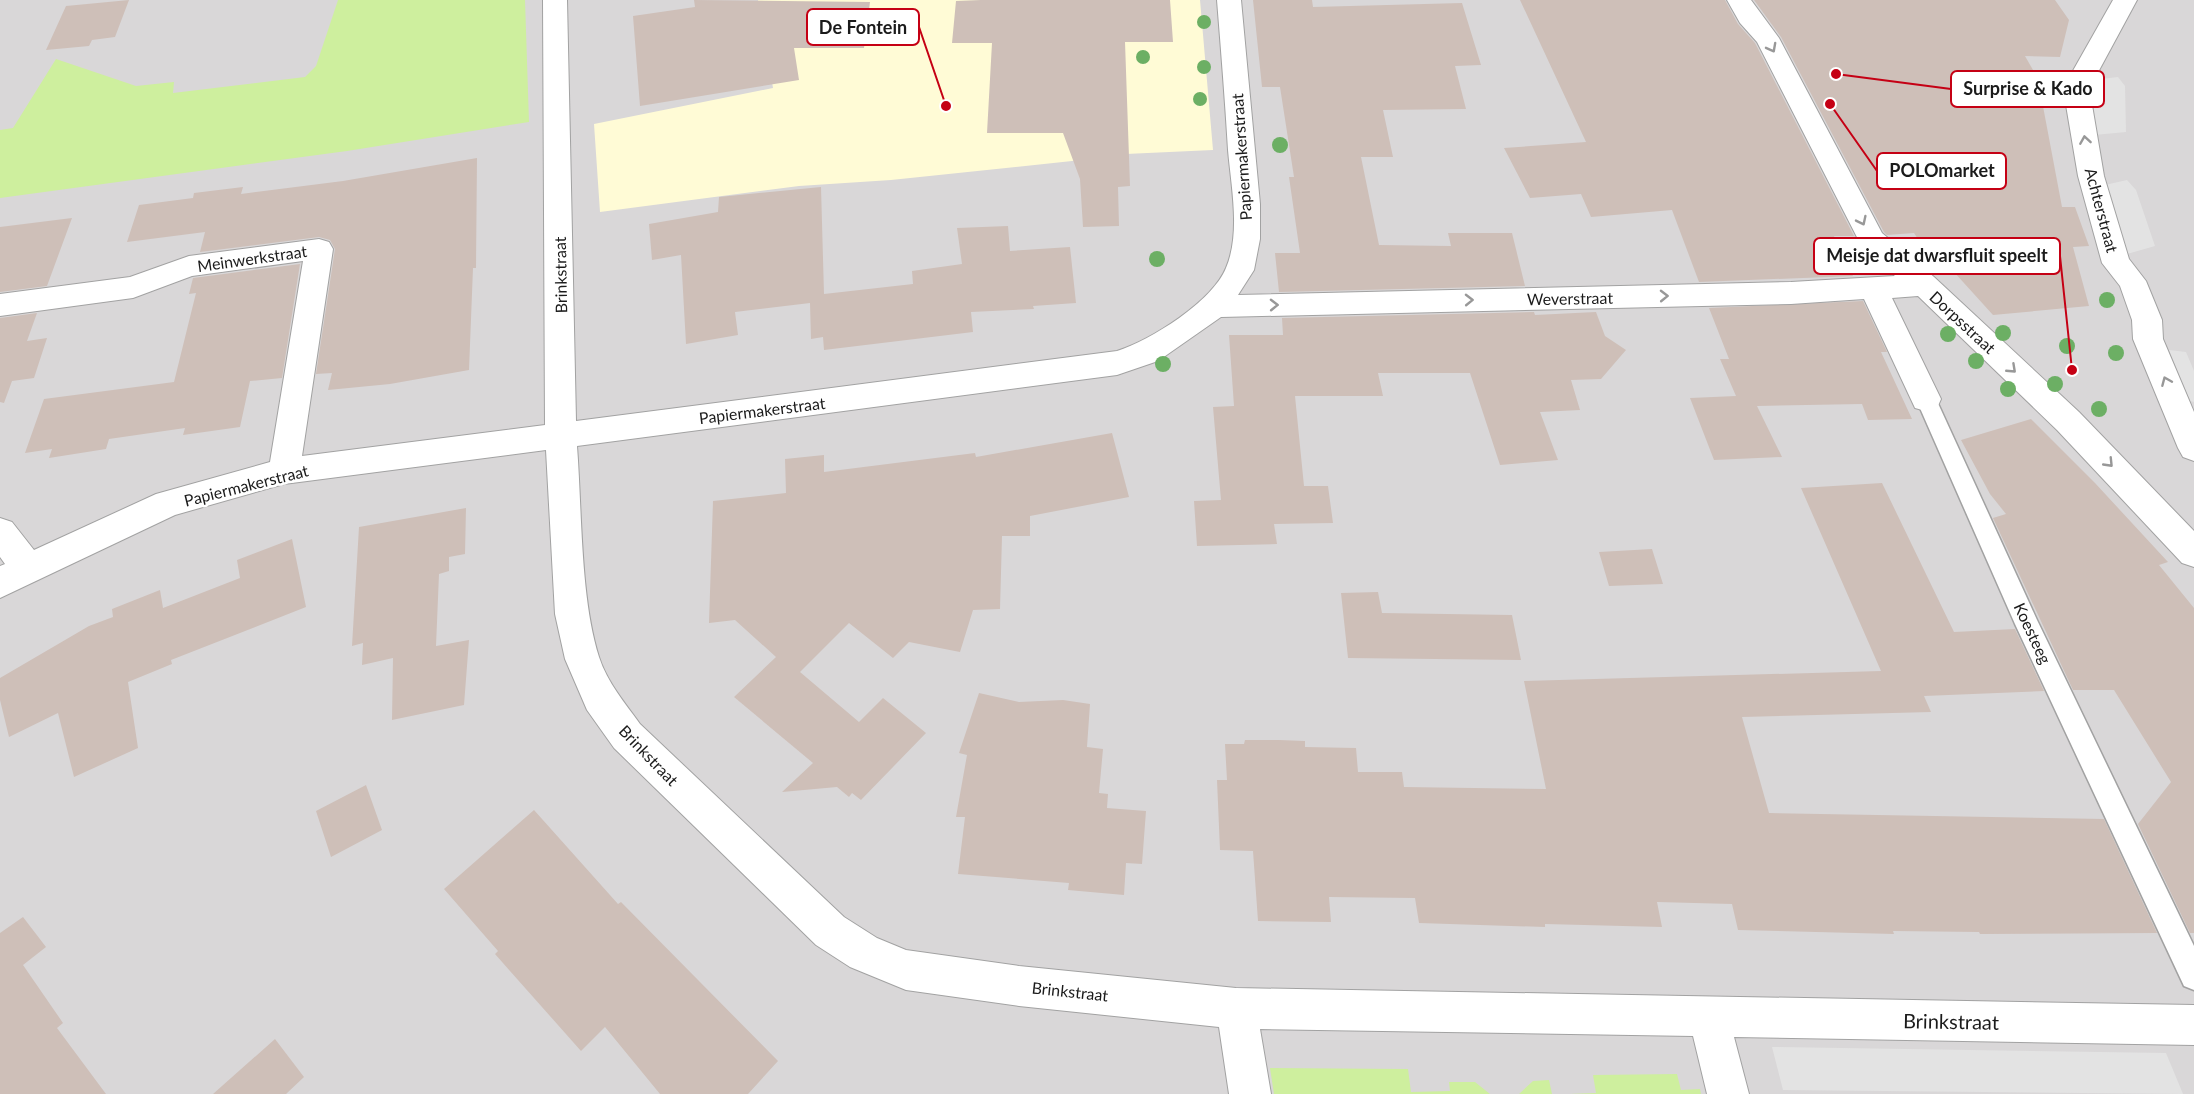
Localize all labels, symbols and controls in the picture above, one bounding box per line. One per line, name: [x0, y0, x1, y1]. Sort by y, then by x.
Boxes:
callout: De Fontein: [807, 9, 919, 45]
text: De Fontein: [819, 16, 907, 38]
one-way arrow: [1765, 41, 1776, 52]
callout: Surprise & Kado: [1951, 71, 2104, 107]
text: Surprise & Kado: [1963, 77, 2093, 99]
street label: Papiermakerstraat: [1227, 93, 1255, 221]
one-way arrow: [2079, 135, 2092, 145]
callout: POLOmarket: [1877, 153, 2006, 189]
text: POLOmarket: [1889, 159, 1995, 181]
street label: Achterstraat: [2082, 166, 2122, 255]
one-way arrow: [1854, 214, 1866, 225]
street label: Brinkstraat: [550, 236, 570, 314]
callout: Meisje dat dwarsfluit speelt: [1814, 238, 2060, 274]
street label: Meinwerkstraat: [196, 241, 308, 275]
text: Meisje dat dwarsfluit speelt: [1826, 244, 2048, 266]
street label: Dorpsstraat: [1926, 287, 2000, 357]
street label: Weverstraat: [1527, 288, 1613, 308]
one-way arrow: [1659, 290, 1668, 302]
one-way arrow: [1464, 294, 1473, 307]
one-way arrow: [1269, 299, 1278, 311]
one-way arrow: [2005, 361, 2016, 372]
one-way arrow: [2161, 376, 2173, 387]
street label: Papiermakerstraat: [698, 393, 827, 427]
one-way arrow: [2101, 456, 2112, 467]
street label: Papiermakerstraat: [182, 460, 310, 510]
street label: Koesteeg: [2011, 599, 2055, 667]
street label: Brinkstraat: [615, 721, 683, 789]
street label: Brinkstraat: [1031, 978, 1109, 1004]
street label: Brinkstraat: [1903, 1008, 1999, 1034]

